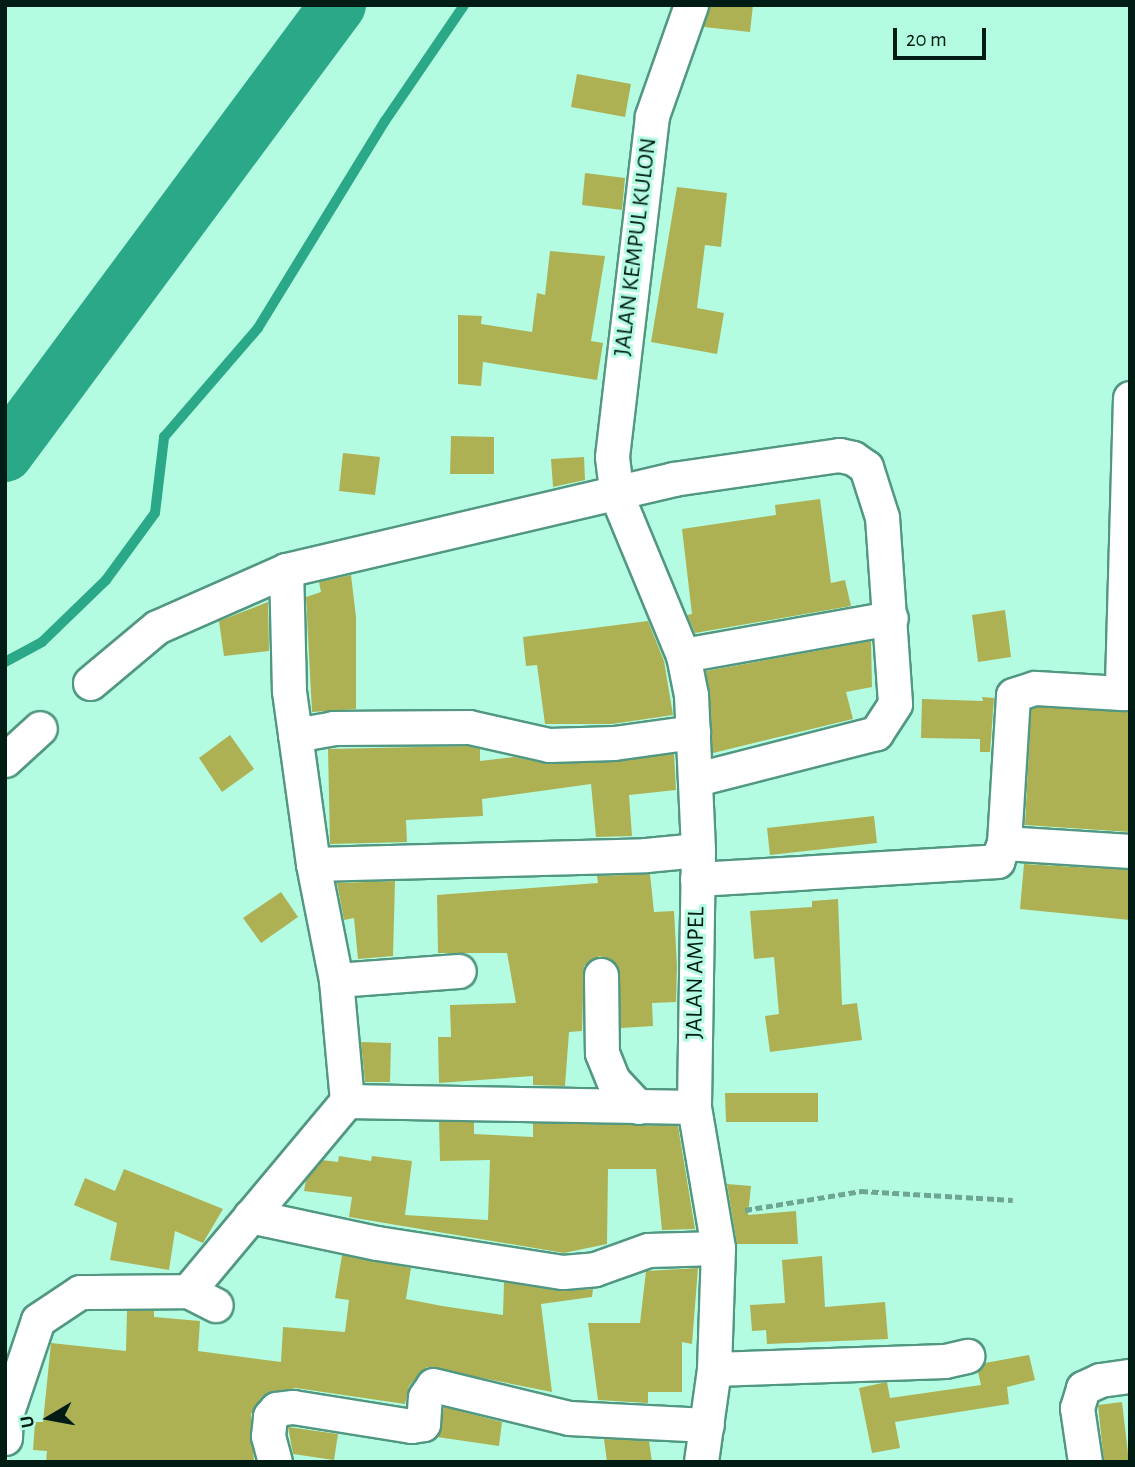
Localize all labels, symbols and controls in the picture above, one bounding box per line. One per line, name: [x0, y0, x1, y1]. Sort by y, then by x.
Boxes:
scale bar: [897, 14, 990, 58]
text: 20 m: [906, 29, 947, 50]
street label: JALAN KEMPUL KULON: [608, 136, 664, 358]
street label: JALAN AMPEL: [680, 907, 712, 1039]
north arrow: [14, 1383, 84, 1453]
text: U: [17, 1414, 38, 1429]

